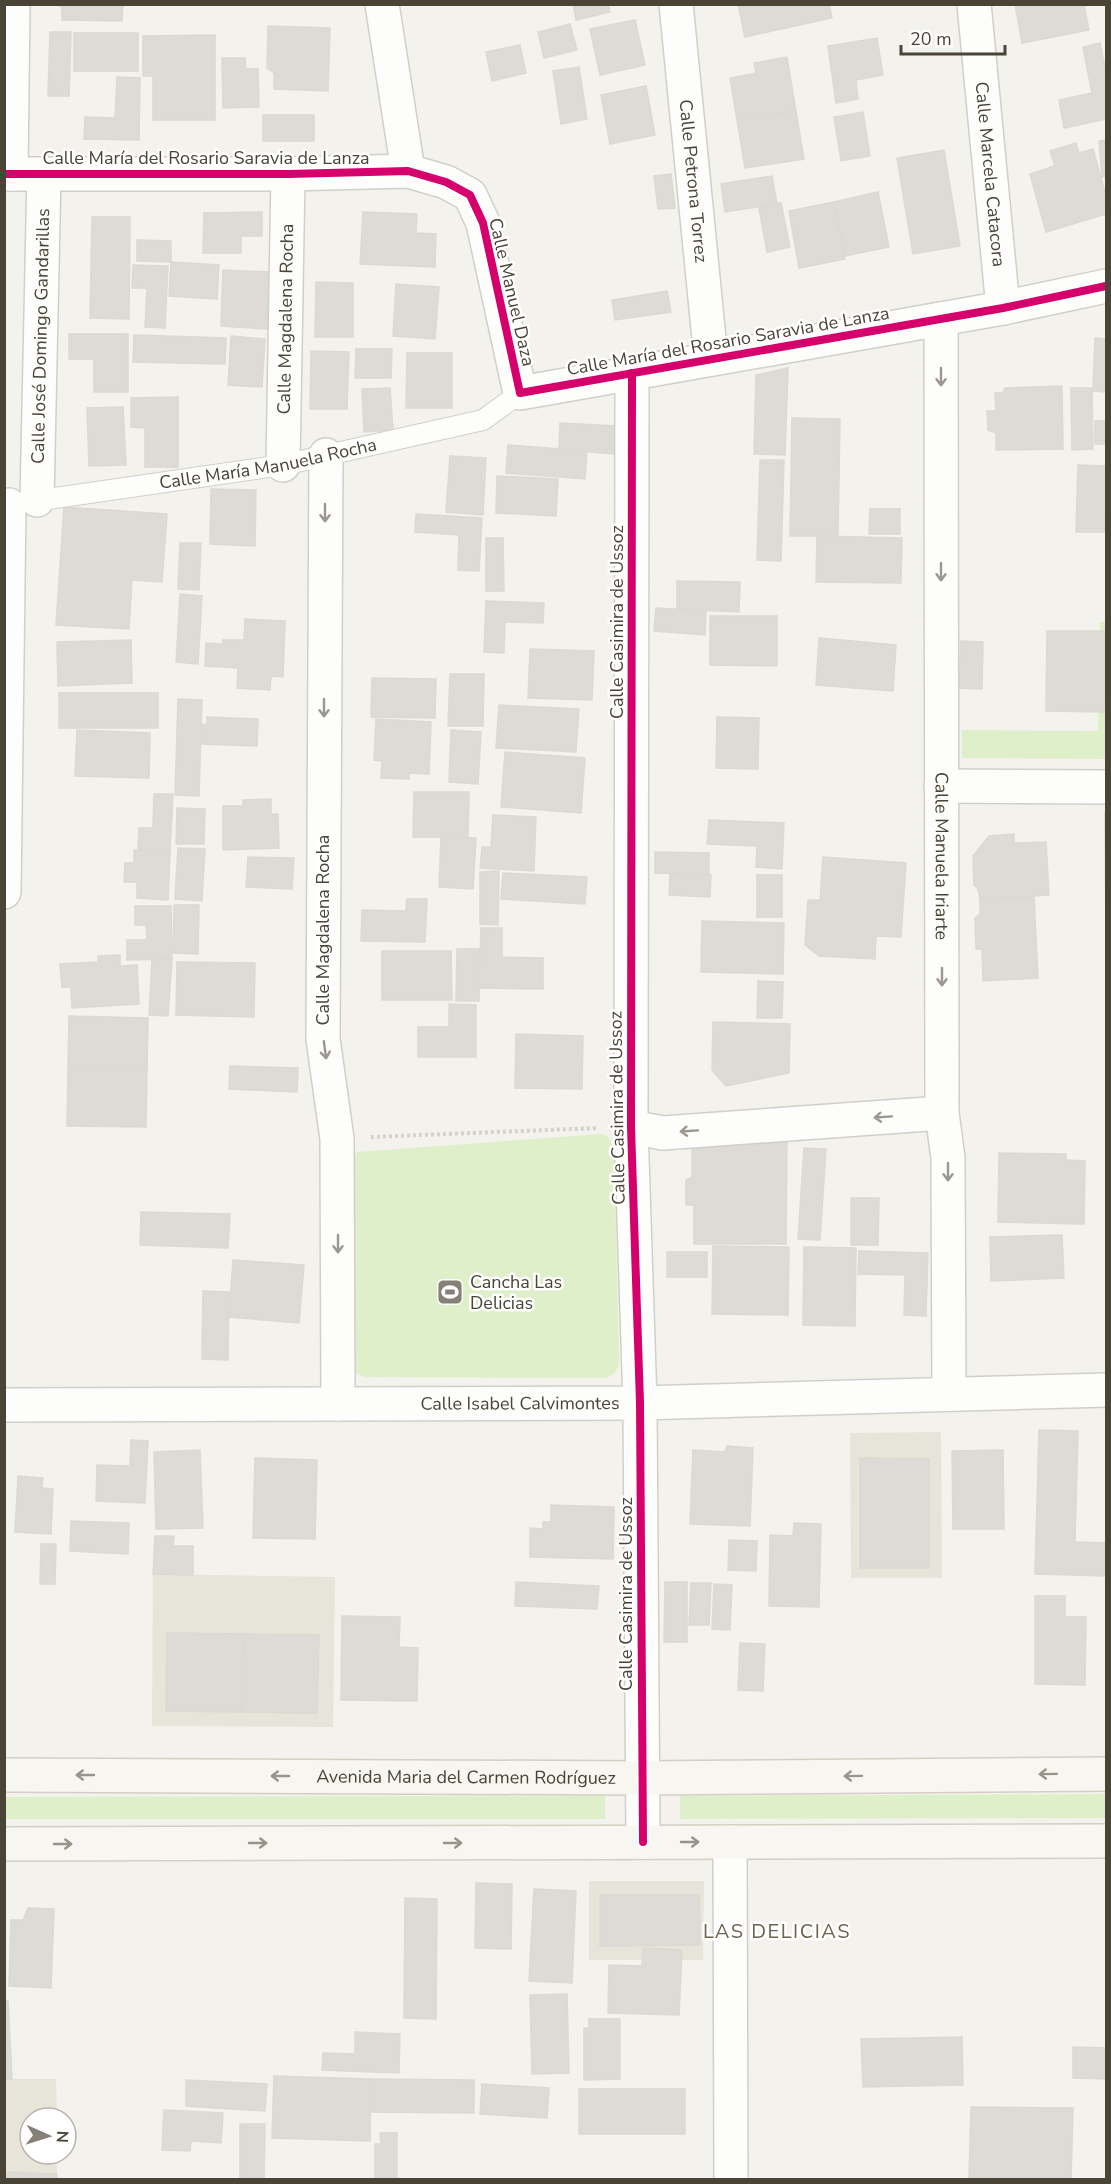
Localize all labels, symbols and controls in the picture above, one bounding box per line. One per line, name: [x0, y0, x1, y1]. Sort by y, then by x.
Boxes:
scale bar: [901, 18, 1004, 56]
text: 20 m: [910, 27, 952, 51]
street label: Calle Marcela Catacora: [969, 81, 1011, 268]
street label: Calle Petrona Torrez: [673, 98, 713, 264]
street label: Calle María del Rosario Saravia de Lanza: [42, 146, 370, 170]
street label: Calle José Domingo Gandarillas: [26, 208, 55, 464]
street label: Calle Manuel Daza: [483, 215, 541, 369]
street label: Calle Magdalena Rocha: [272, 223, 299, 415]
street label: Calle María del Rosario Saravia de Lanza: [565, 301, 891, 381]
one-way arrow: [935, 367, 947, 387]
street label: Calle María Manuela Rocha: [158, 432, 379, 495]
one-way arrow: [319, 503, 331, 523]
street label: Calle Casimira de Ussoz: [605, 525, 629, 719]
one-way arrow: [935, 562, 947, 582]
one-way arrow: [318, 698, 330, 718]
street label: Calle Manuela Iriarte: [930, 772, 954, 940]
street label: Calle Magdalena Rocha: [311, 835, 335, 1025]
one-way arrow: [936, 967, 948, 987]
street label: Calle Casimira de Ussoz: [603, 1011, 631, 1205]
one-way arrow: [319, 1040, 330, 1059]
one-way arrow: [874, 1112, 894, 1123]
one-way arrow: [679, 1126, 699, 1137]
one-way arrow: [942, 1162, 954, 1182]
one-way arrow: [332, 1234, 344, 1254]
place label: Cancha Las Delicias: [470, 1270, 562, 1315]
sports icon: Cancha Las Delicias: [435, 1277, 465, 1307]
street label: Calle Isabel Calvimontes: [420, 1391, 620, 1416]
street label: Calle Casimira de Ussoz: [614, 1497, 638, 1691]
street label: Avenida Maria del Carmen Rodríguez: [316, 1764, 616, 1790]
one-way arrow: [1039, 1768, 1059, 1780]
one-way arrow: [76, 1769, 96, 1781]
one-way arrow: [271, 1770, 291, 1782]
one-way arrow: [844, 1770, 864, 1782]
one-way arrow: [679, 1836, 699, 1848]
one-way arrow: [247, 1837, 267, 1849]
one-way arrow: [442, 1837, 462, 1849]
one-way arrow: [52, 1838, 72, 1850]
district label: LAS DELICIAS: [703, 1918, 851, 1945]
north arrow: [18, 2106, 78, 2166]
text: N: [51, 2130, 73, 2143]

